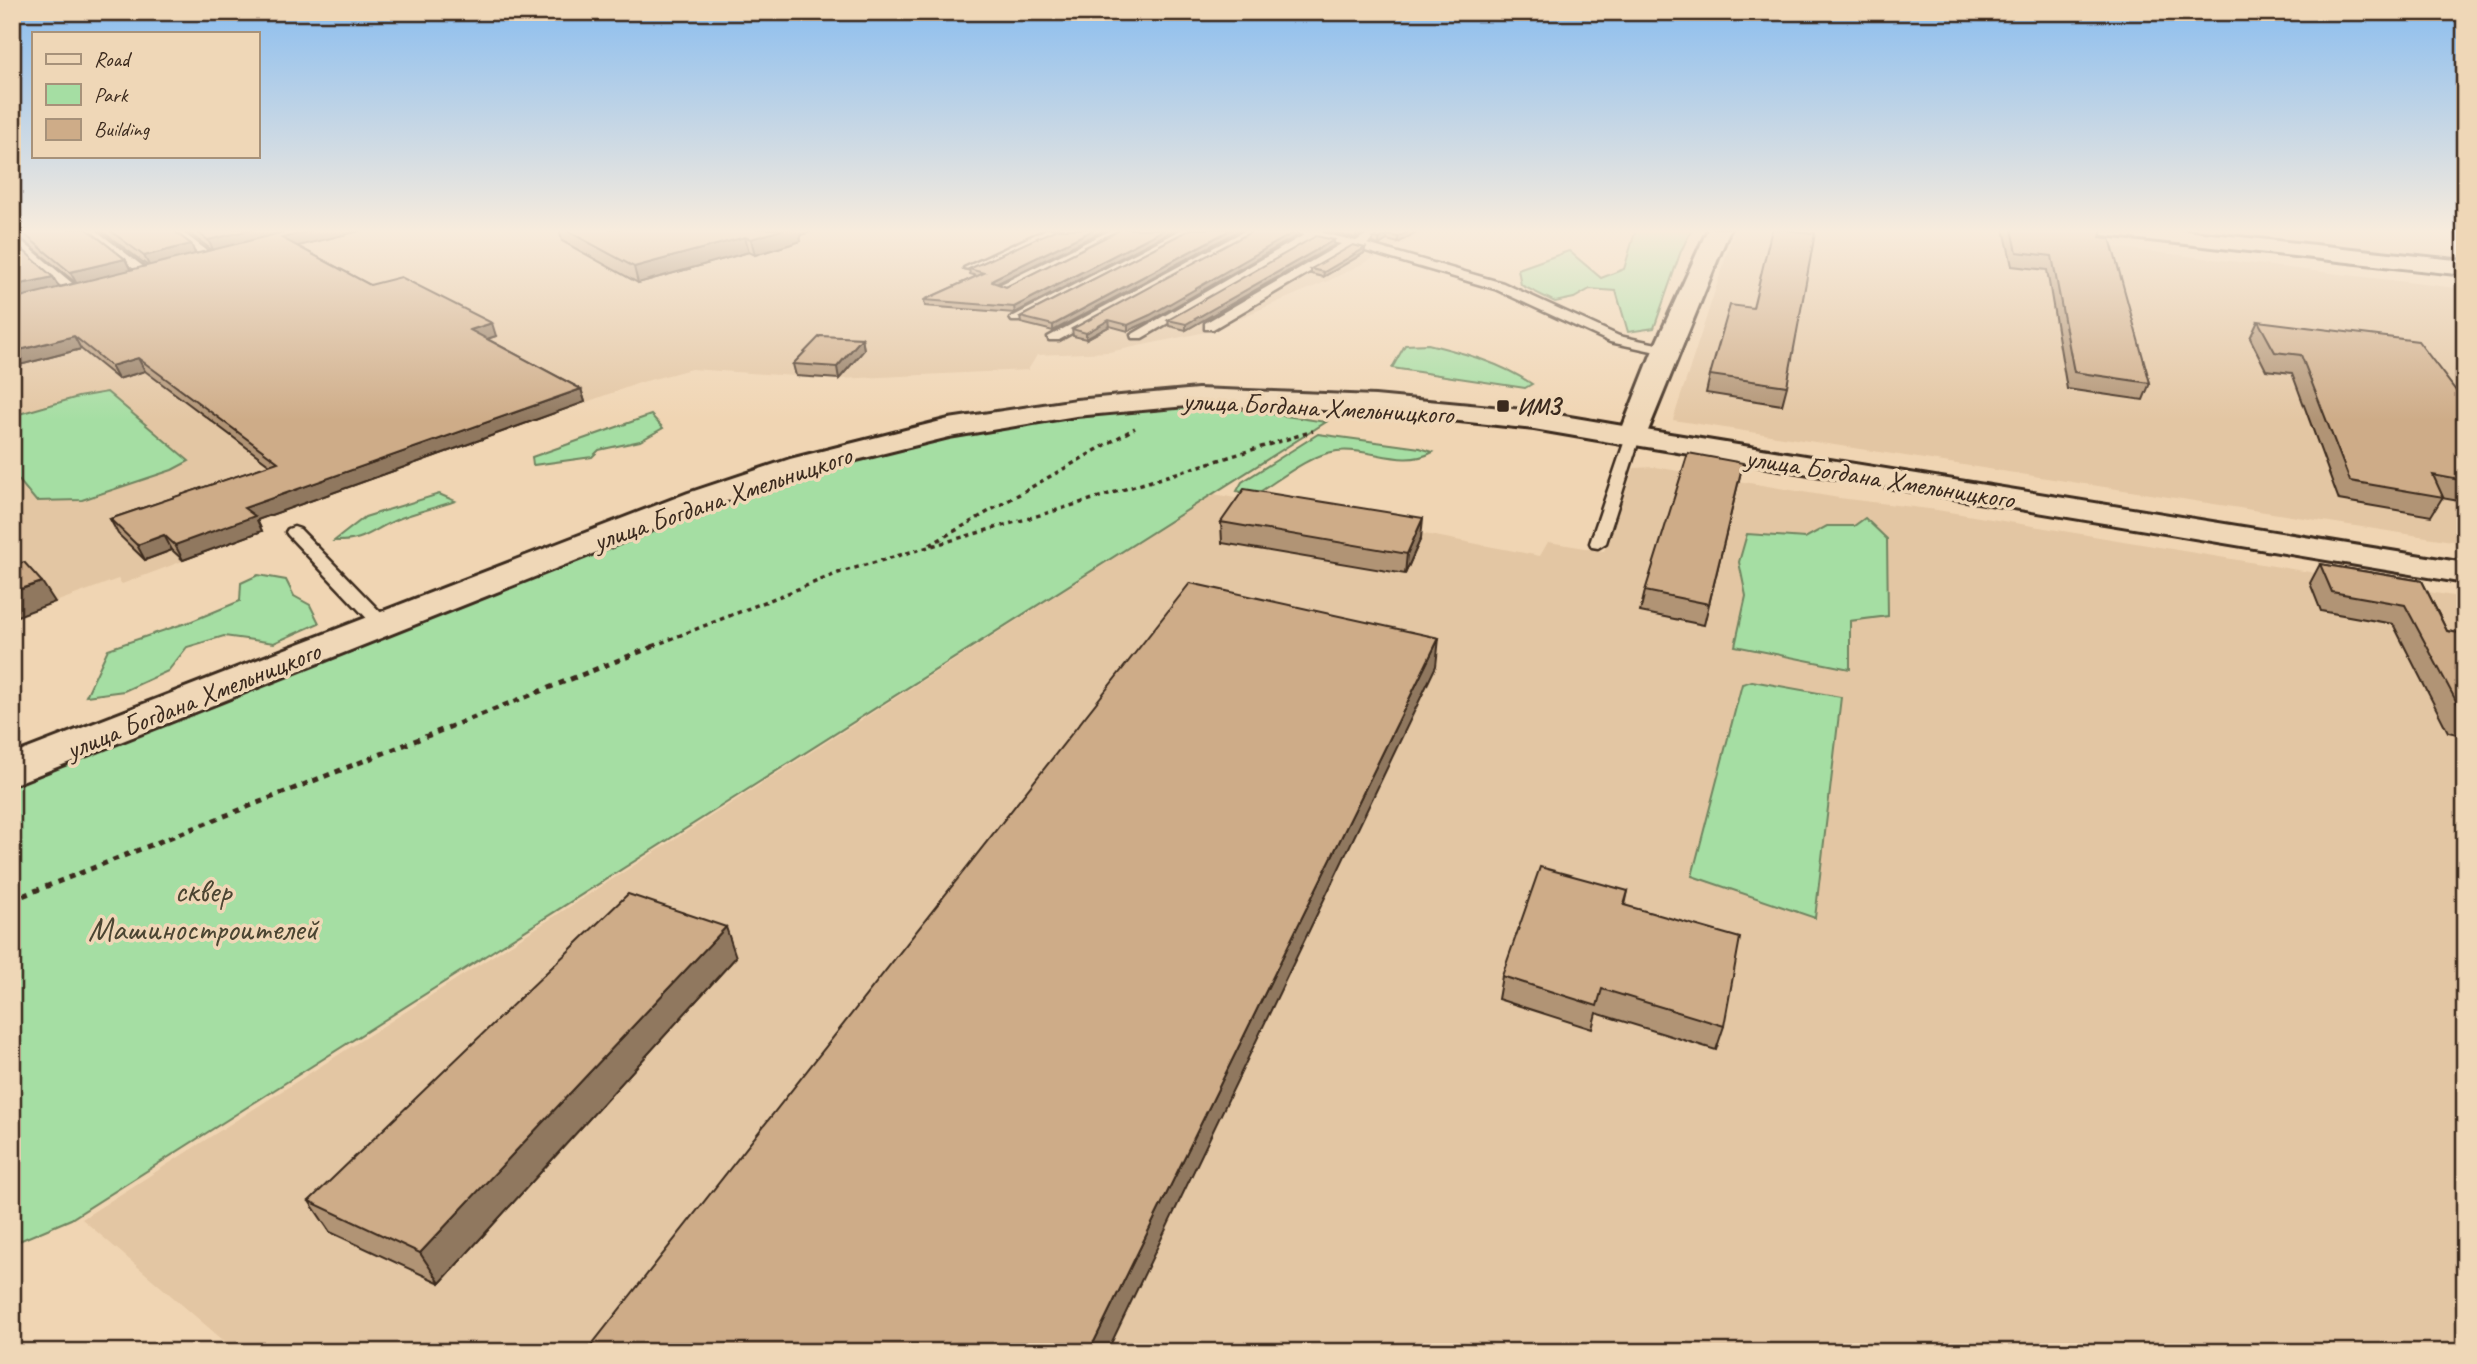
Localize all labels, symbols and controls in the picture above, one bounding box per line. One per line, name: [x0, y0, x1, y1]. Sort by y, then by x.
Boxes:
legend: [32, 32, 259, 158]
text: Road: [94, 46, 133, 72]
text: Park: [94, 82, 129, 108]
text: Building: [94, 116, 151, 142]
street label: улица Богдана Хмельницкого: [1180, 382, 1456, 432]
place label: ИМЗ: [1517, 392, 1563, 421]
marker: ИМЗ: [1495, 398, 1511, 414]
street label: улица Богдана Хмельницкого: [586, 437, 858, 559]
street label: улица Богдана Хмельницкого: [1741, 439, 2019, 517]
street label: улица Богдана Хмельницкого: [59, 632, 327, 768]
park label: сквер Машиностроителей: [88, 870, 320, 950]

